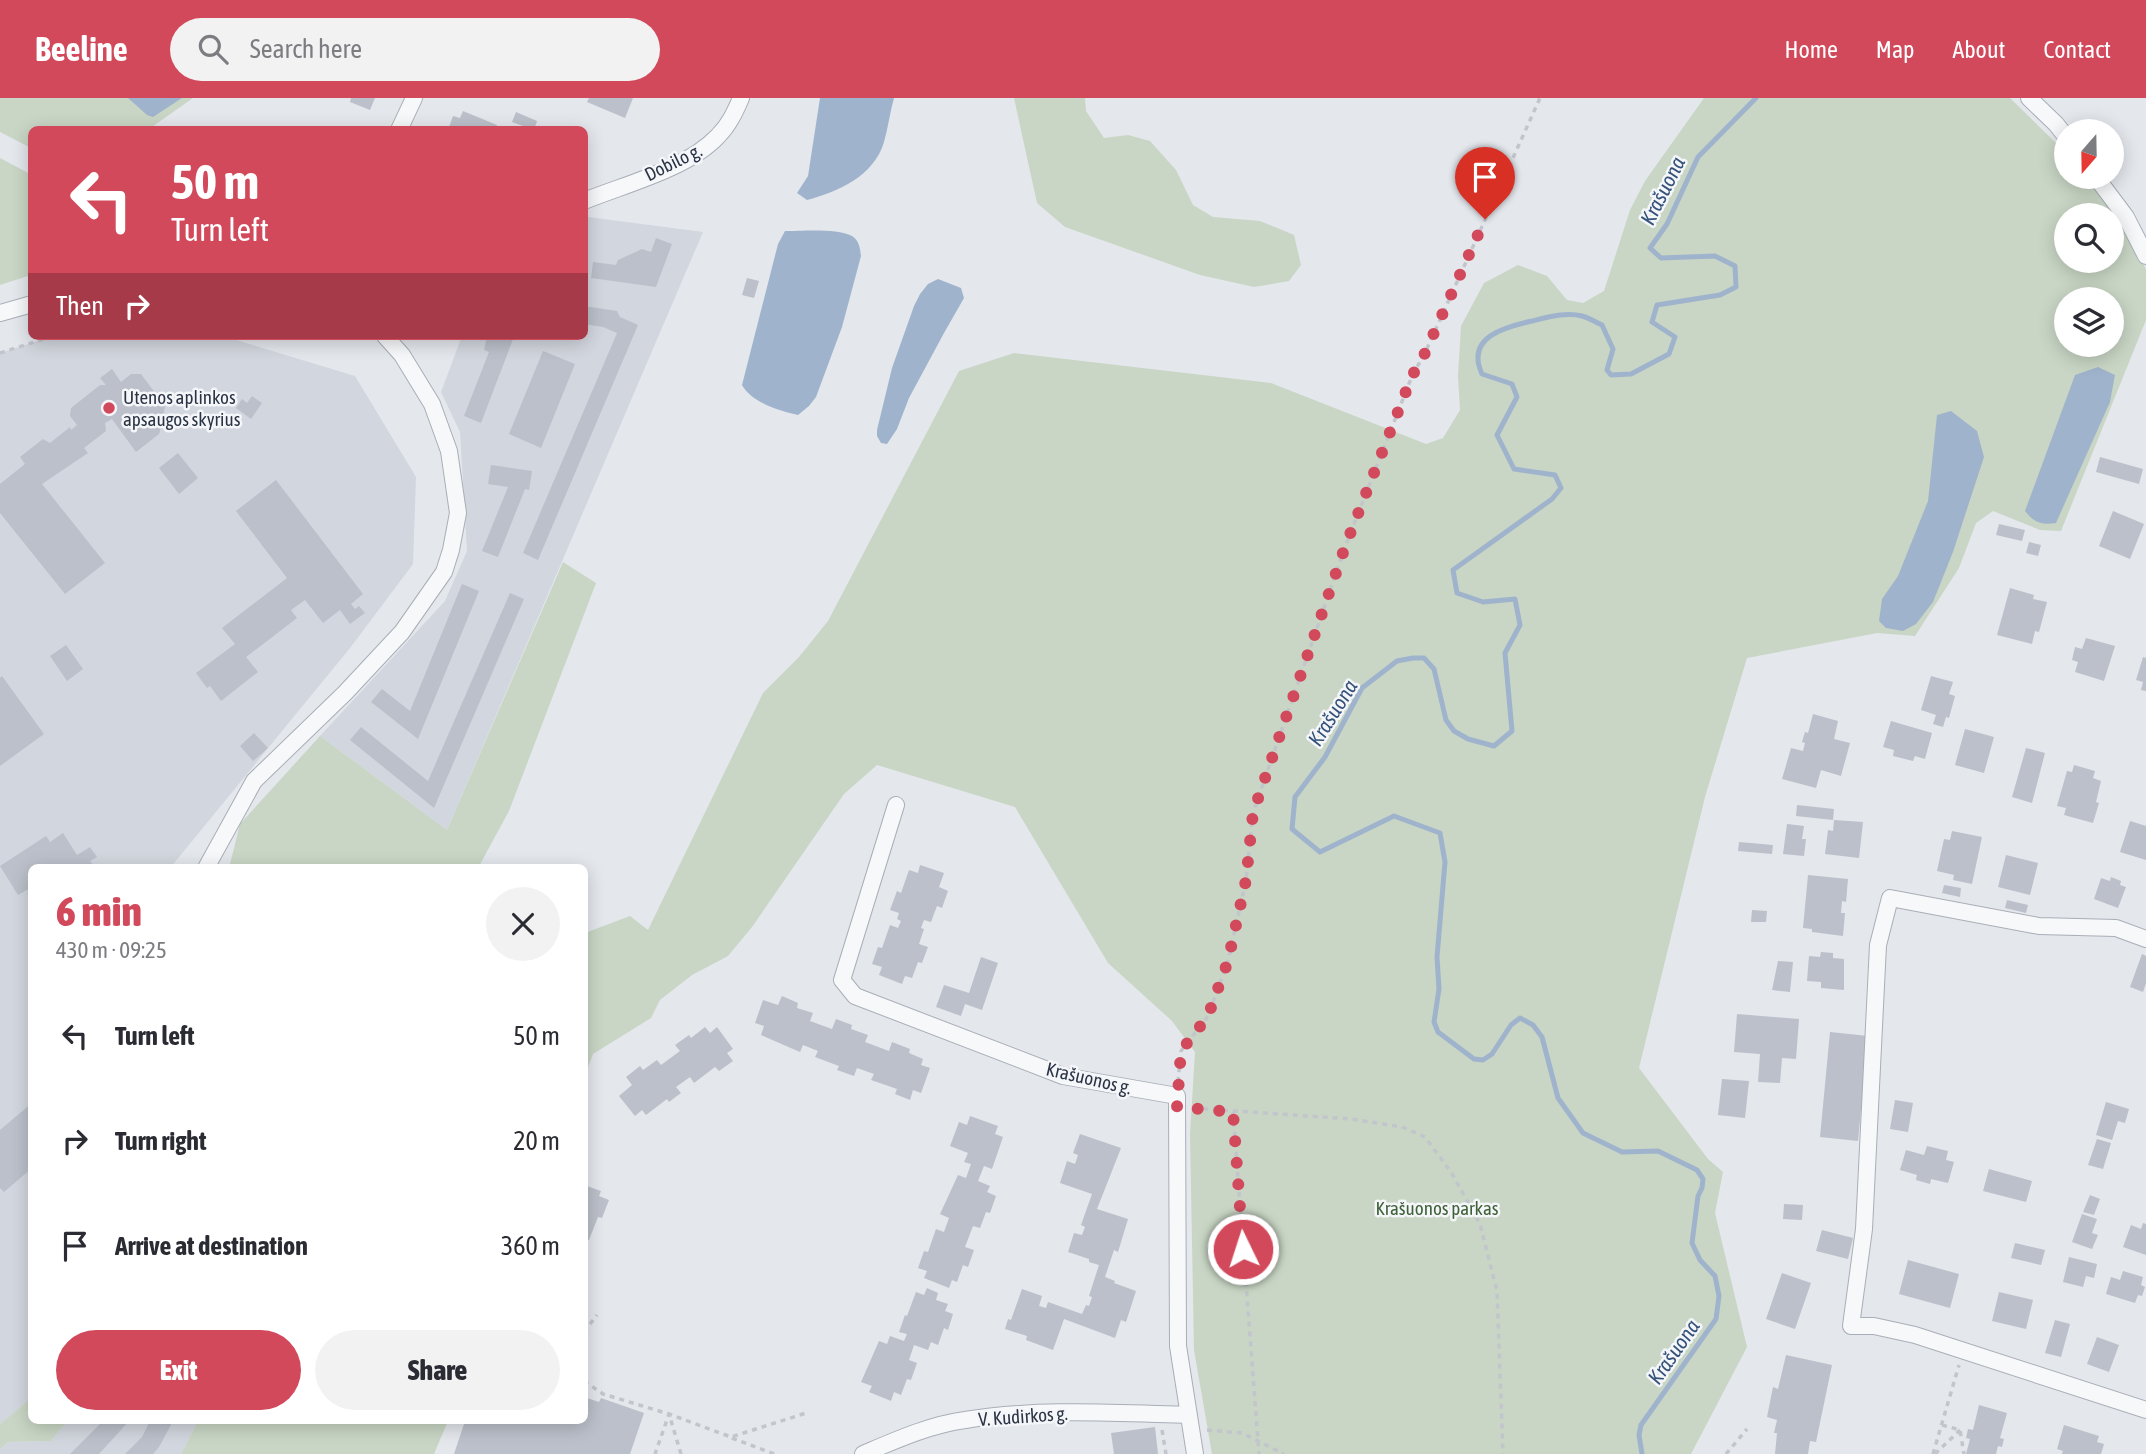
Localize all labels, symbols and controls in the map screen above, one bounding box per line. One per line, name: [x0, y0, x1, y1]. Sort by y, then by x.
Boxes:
search box: [170, 18, 660, 81]
text: Beeline: [35, 30, 128, 68]
icon: search: [194, 30, 232, 68]
text: Search here: [250, 34, 362, 64]
text: Home: [1784, 36, 1838, 63]
text: Map: [1876, 36, 1914, 63]
text: About: [1952, 36, 2005, 63]
text: Contact: [2043, 36, 2111, 63]
north arrow: [2054, 119, 2124, 189]
map controls: [2054, 119, 2124, 357]
street label: Dobilo g.: [641, 139, 705, 185]
pin: [1455, 147, 1515, 219]
water label: Krašuona: [1635, 152, 1689, 229]
text: 50 m: [171, 153, 259, 209]
icon: left: [56, 154, 147, 245]
icon: arrive: [1466, 158, 1504, 196]
button: search: [2054, 203, 2124, 273]
text: Turn left: [171, 211, 269, 248]
icon: right: [118, 287, 156, 325]
button: layers: [2054, 287, 2124, 357]
text: Then: [56, 291, 104, 321]
place label: Utenos aplinkos apsaugos skyrius: [123, 386, 241, 430]
marker: Utenos aplinkos apsaugos skyrius: [101, 400, 117, 416]
water label: Krašuona: [1303, 675, 1362, 750]
text: 6 min: [56, 887, 142, 935]
button: close: [486, 887, 560, 961]
text: 430 m · 09:25: [56, 937, 167, 963]
icon: left: [56, 1017, 94, 1055]
text: Turn left: [115, 1021, 195, 1051]
text: 50 m: [513, 1021, 560, 1051]
street label: Krašuonos g.: [1044, 1057, 1134, 1099]
icon: right: [56, 1122, 94, 1160]
text: Turn right: [115, 1126, 206, 1156]
text: 20 m: [513, 1126, 560, 1156]
park label: Krašuonos parkas: [1376, 1197, 1499, 1219]
position arrow: [1206, 1212, 1280, 1286]
icon: arrive: [56, 1227, 94, 1265]
text: Arrive at destination: [115, 1231, 308, 1261]
text: 360 m: [501, 1231, 560, 1261]
water label: Krašuona: [1642, 1314, 1704, 1388]
button: Exit: [56, 1330, 301, 1410]
button: Share: [315, 1330, 560, 1410]
street label: V. Kudirkos g.: [978, 1402, 1068, 1430]

